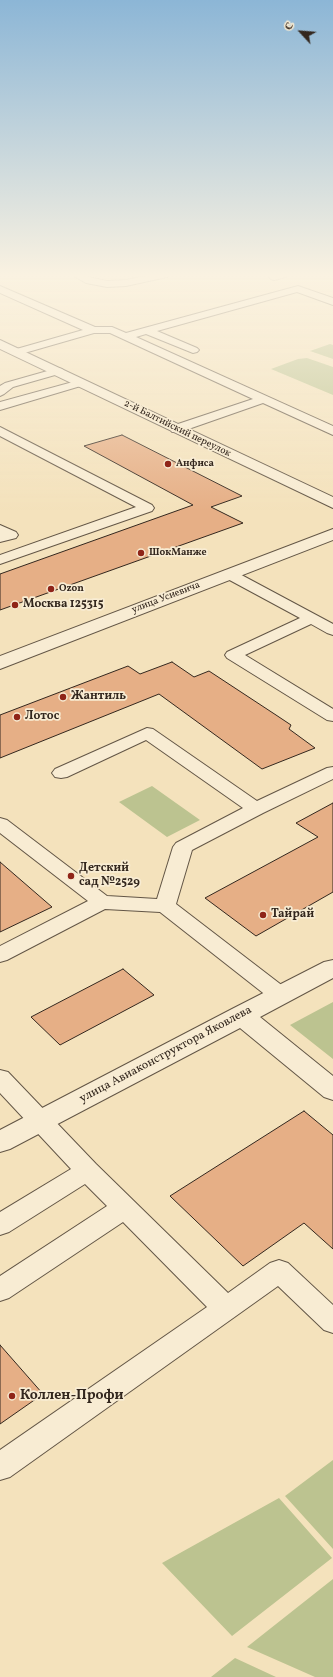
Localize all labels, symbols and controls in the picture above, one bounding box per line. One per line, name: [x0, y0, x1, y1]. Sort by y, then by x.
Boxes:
north arrow: [281, 12, 321, 52]
text: С: [281, 20, 298, 33]
street label: 2-й Балтийский переулок: [122, 398, 232, 460]
place label: Анфиса: [176, 458, 214, 470]
marker: Анфиса: [163, 459, 173, 469]
place label: ШокМанже: [149, 547, 207, 559]
marker: ШокМанже: [136, 548, 146, 558]
street label: улица Усиевича: [130, 579, 202, 617]
place label: Ozon: [59, 583, 84, 595]
marker: Ozon: [46, 584, 56, 594]
place label: Москва 125315: [23, 598, 103, 612]
marker: Москва 125315: [10, 600, 20, 610]
place label: Жантиль: [71, 690, 126, 704]
marker: Жантиль: [58, 692, 68, 702]
place label: Лотос: [25, 710, 59, 724]
marker: Лотос: [12, 712, 22, 722]
place label: Детский сад №2529: [79, 862, 140, 890]
marker: Детский сад №2529: [66, 871, 76, 881]
place label: Тайрай: [271, 908, 314, 922]
marker: Тайрай: [258, 910, 268, 920]
street label: улица Авиаконструктора Яковлева: [77, 1003, 255, 1107]
place label: Коллен-Профи: [20, 1388, 123, 1404]
marker: Коллен-Профи: [7, 1391, 17, 1401]

